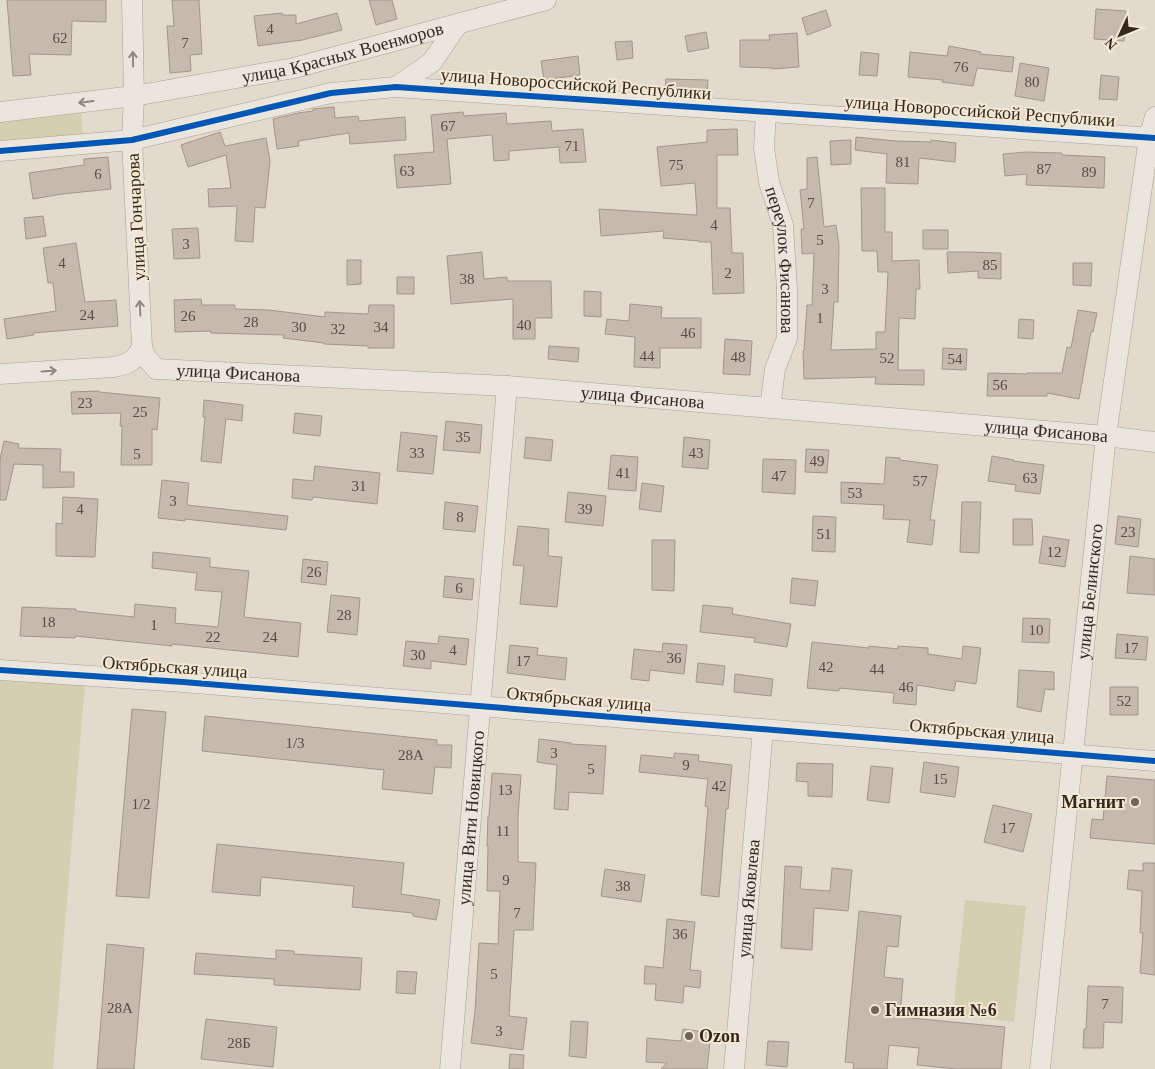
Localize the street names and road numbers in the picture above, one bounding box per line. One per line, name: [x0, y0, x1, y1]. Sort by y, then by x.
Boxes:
street label: улица Красных Военморов: [240, 18, 445, 87]
street label: улица Новороссийской Республики: [440, 65, 712, 103]
street label: улица Новороссийской Республики: [844, 92, 1116, 130]
street label: улица Гончарова: [123, 153, 149, 281]
street label: переулок Фисанова: [761, 184, 797, 334]
street label: улица Фисанова: [176, 360, 301, 386]
street label: улица Фисанова: [580, 382, 705, 412]
street label: улица Фисанова: [984, 416, 1109, 446]
street label: улица Белинского: [1073, 523, 1107, 660]
street label: Октябрьская улица: [102, 652, 248, 682]
street label: Октябрьская улица: [506, 683, 652, 715]
street label: Октябрьская улица: [909, 715, 1055, 747]
street label: улица Вити Новицкого: [454, 730, 488, 906]
street label: улица Яковлева: [733, 838, 764, 959]

